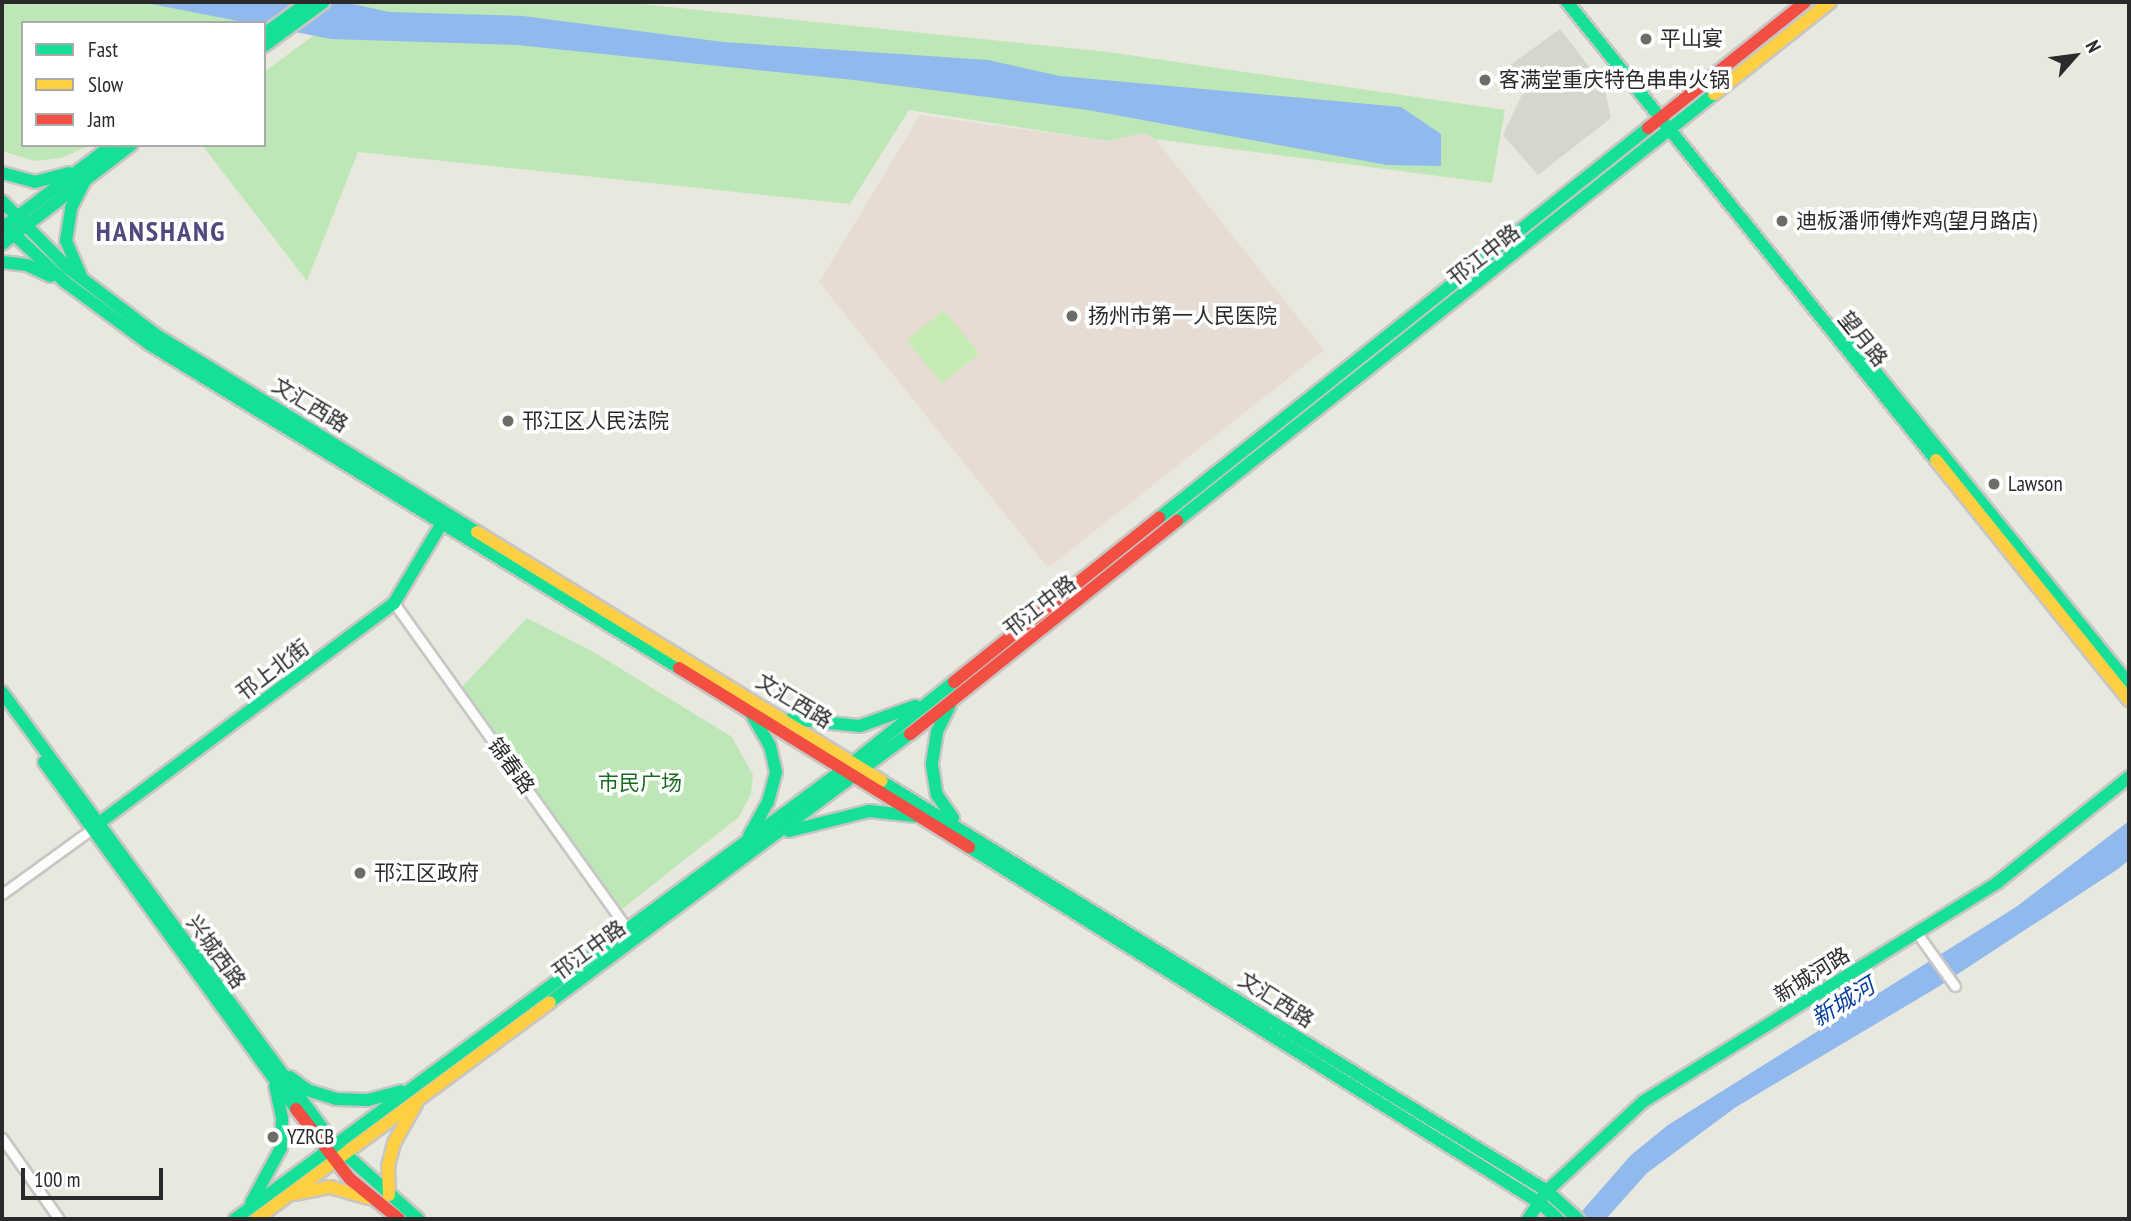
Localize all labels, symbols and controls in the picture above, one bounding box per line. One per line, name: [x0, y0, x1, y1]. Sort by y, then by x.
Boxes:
legend: [21, 21, 266, 147]
north arrow: [2040, 21, 2110, 91]
place label: 平山宴: [1660, 26, 1723, 52]
marker: 平山宴: [1638, 31, 1654, 47]
text: Fast: [88, 36, 118, 63]
text: N: [2081, 36, 2107, 56]
place label: 客满堂重庆特色串串火锅: [1499, 67, 1730, 93]
text: Slow: [88, 71, 123, 98]
marker: 客满堂重庆特色串串火锅: [1477, 72, 1493, 88]
text: Jam: [88, 106, 115, 133]
place label: 迪板潘师傅炸鸡(望月路店): [1796, 208, 2037, 234]
marker: 迪板潘师傅炸鸡(望月路店): [1774, 213, 1790, 229]
district label: HANSHANG: [97, 214, 225, 248]
street label: 邗江中路: [1443, 219, 1525, 291]
place label: 扬州市第一人民医院: [1088, 303, 1277, 329]
marker: 扬州市第一人民医院: [1062, 306, 1082, 326]
street label: 望月路: [1833, 307, 1893, 371]
street label: 文汇西路: [268, 373, 352, 437]
place label: 邗江区人民法院: [522, 408, 669, 434]
marker: 邗江区人民法院: [500, 413, 516, 429]
place label: Lawson: [2008, 471, 2063, 497]
marker: Lawson: [1986, 476, 2002, 492]
street label: 邗江中路: [999, 570, 1081, 642]
street label: 邗上北街: [232, 635, 314, 705]
street label: 文汇西路: [752, 669, 836, 733]
street label: 锦春路: [482, 733, 540, 799]
park label: 市民广场: [598, 770, 682, 796]
place label: 邗江区政府: [374, 860, 479, 886]
marker: 邗江区政府: [352, 865, 368, 881]
street label: 兴城西路: [181, 911, 251, 993]
street label: 邗江中路: [548, 915, 630, 985]
street label: 新城河路: [1770, 942, 1854, 1008]
street label: 文汇西路: [1234, 967, 1318, 1033]
water label: 新城河: [1806, 972, 1880, 1032]
place label: YZRCB: [287, 1124, 334, 1150]
marker: YZRCB: [265, 1129, 281, 1145]
scale bar: [24, 1154, 166, 1198]
text: 100 m: [34, 1166, 80, 1193]

